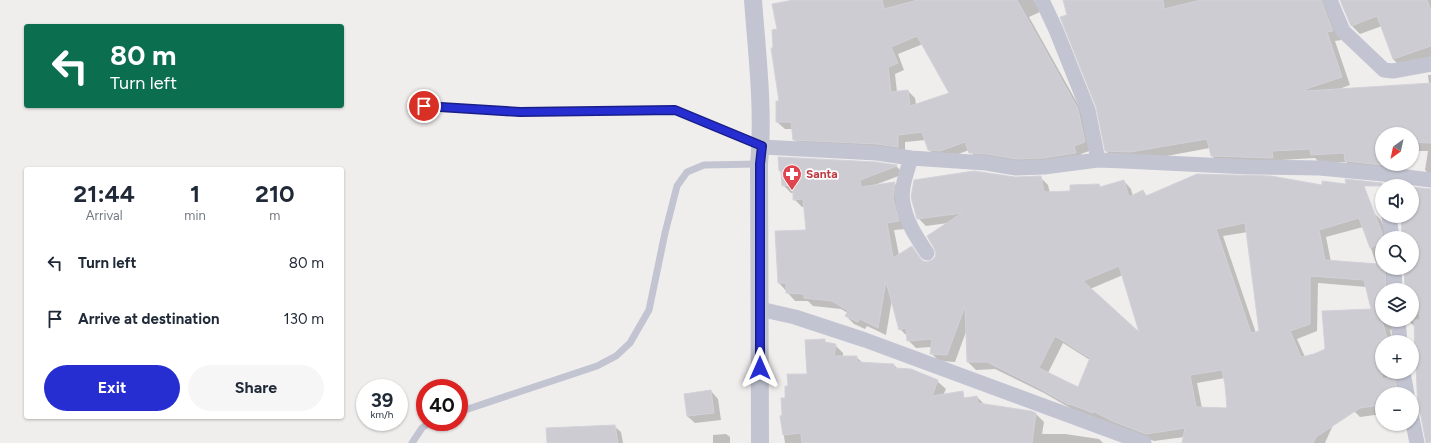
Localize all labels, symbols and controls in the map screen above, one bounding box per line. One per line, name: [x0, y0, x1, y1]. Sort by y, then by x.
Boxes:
text: 80 m: [110, 38, 176, 72]
icon: left: [44, 40, 96, 92]
text: Turn left: [110, 72, 177, 94]
pin: [407, 89, 441, 123]
icon: arrive: [413, 95, 435, 117]
north arrow: [1375, 127, 1419, 171]
map controls: [1375, 127, 1419, 431]
pharmacy icon: Santa: [781, 163, 803, 191]
place label: Santa: [806, 167, 838, 181]
text: 21:44: [73, 179, 135, 208]
text: 1: [190, 179, 200, 208]
text: 210: [255, 179, 295, 208]
button: sound: [1375, 179, 1419, 223]
text: Arrival: [86, 208, 123, 223]
text: min: [184, 208, 206, 223]
text: m: [269, 208, 280, 223]
button: search: [1375, 231, 1419, 275]
icon: left: [44, 252, 66, 274]
text: Turn left: [78, 254, 136, 272]
text: 80 m: [289, 254, 324, 272]
button: layers: [1375, 283, 1419, 327]
icon: arrive: [44, 308, 66, 330]
text: Arrive at destination: [78, 310, 219, 328]
text: 130 m: [284, 310, 324, 328]
button: +: [1375, 335, 1419, 379]
position arrow: [739, 347, 781, 389]
button: Exit: [44, 365, 180, 411]
button: Share: [188, 365, 324, 411]
speed limit sign: 40: [416, 379, 468, 431]
button: −: [1375, 387, 1419, 431]
text: 39: [371, 388, 393, 412]
text: km/h: [371, 408, 393, 421]

